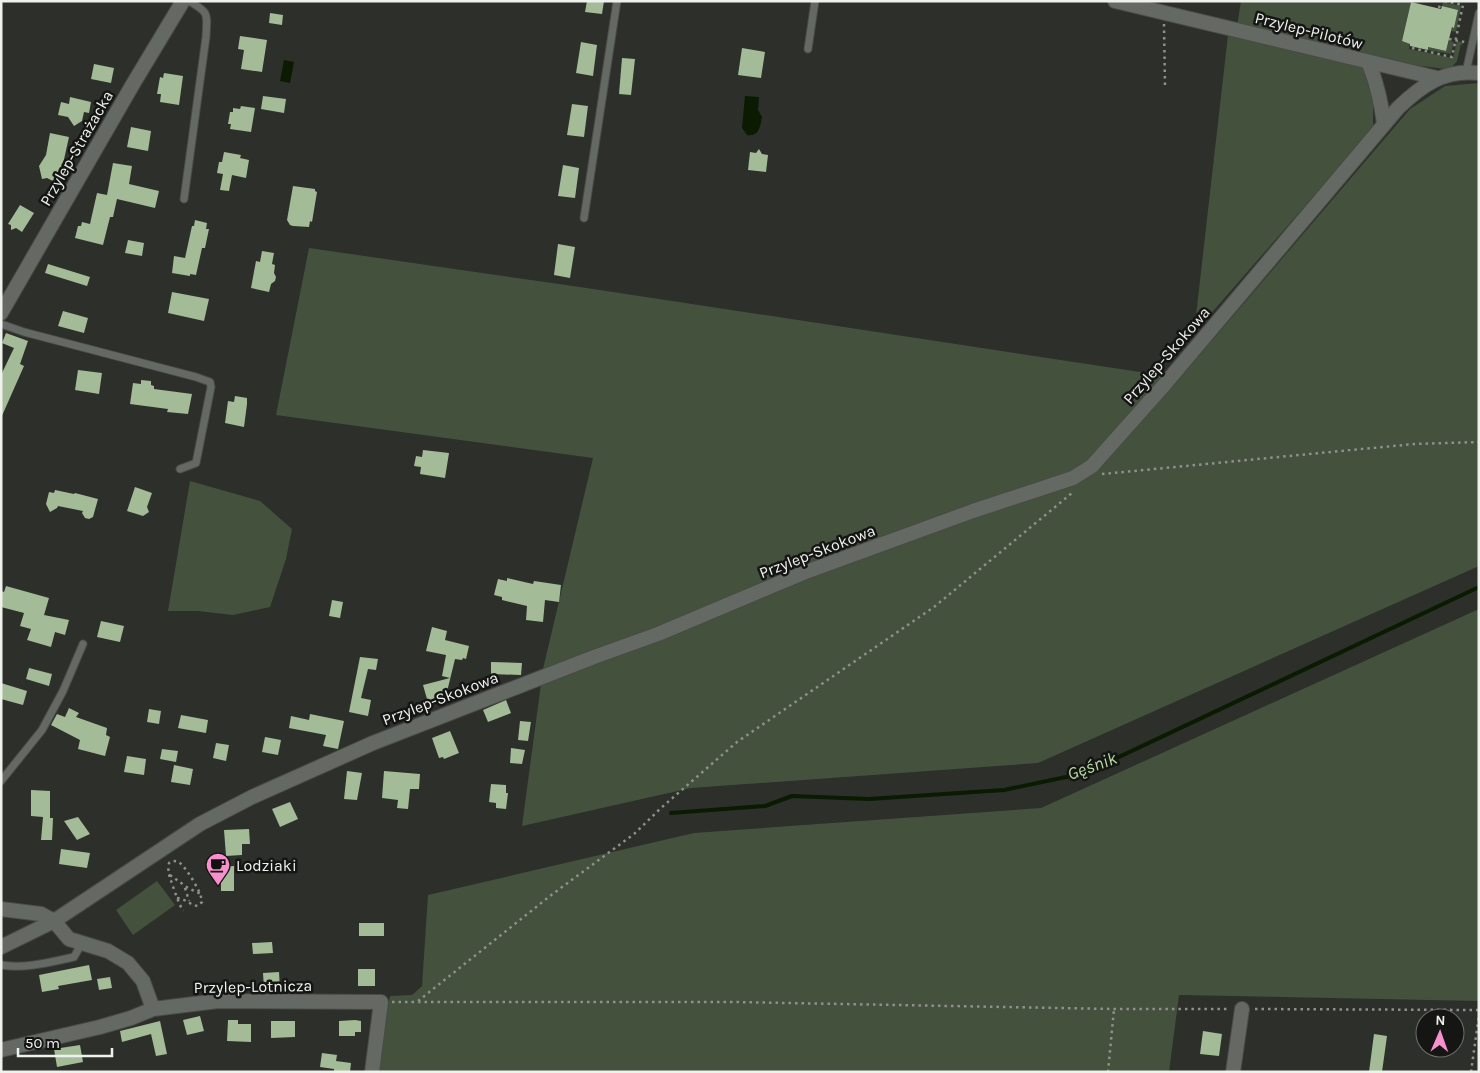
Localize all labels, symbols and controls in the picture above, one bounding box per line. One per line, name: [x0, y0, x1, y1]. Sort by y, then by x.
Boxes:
street label: Przylep-Pilotów: [1253, 8, 1365, 53]
street label: Przylep-Strażacka: [36, 87, 117, 209]
street label: Przylep-Skokowa: [1119, 303, 1214, 408]
street label: Przylep-Skokowa: [756, 521, 878, 582]
street label: Przylep-Skokowa: [379, 668, 501, 729]
water label: Gęśnik: [1064, 747, 1121, 785]
cafe icon: Lodziaki: [205, 852, 231, 886]
place label: Lodziaki: [236, 856, 297, 875]
street label: Przylep-Lotnicza: [194, 976, 312, 997]
north arrow: [1415, 1008, 1465, 1058]
text: N: [1435, 1012, 1446, 1029]
scale bar: [18, 1026, 111, 1058]
text: 50 m: [25, 1034, 60, 1052]

